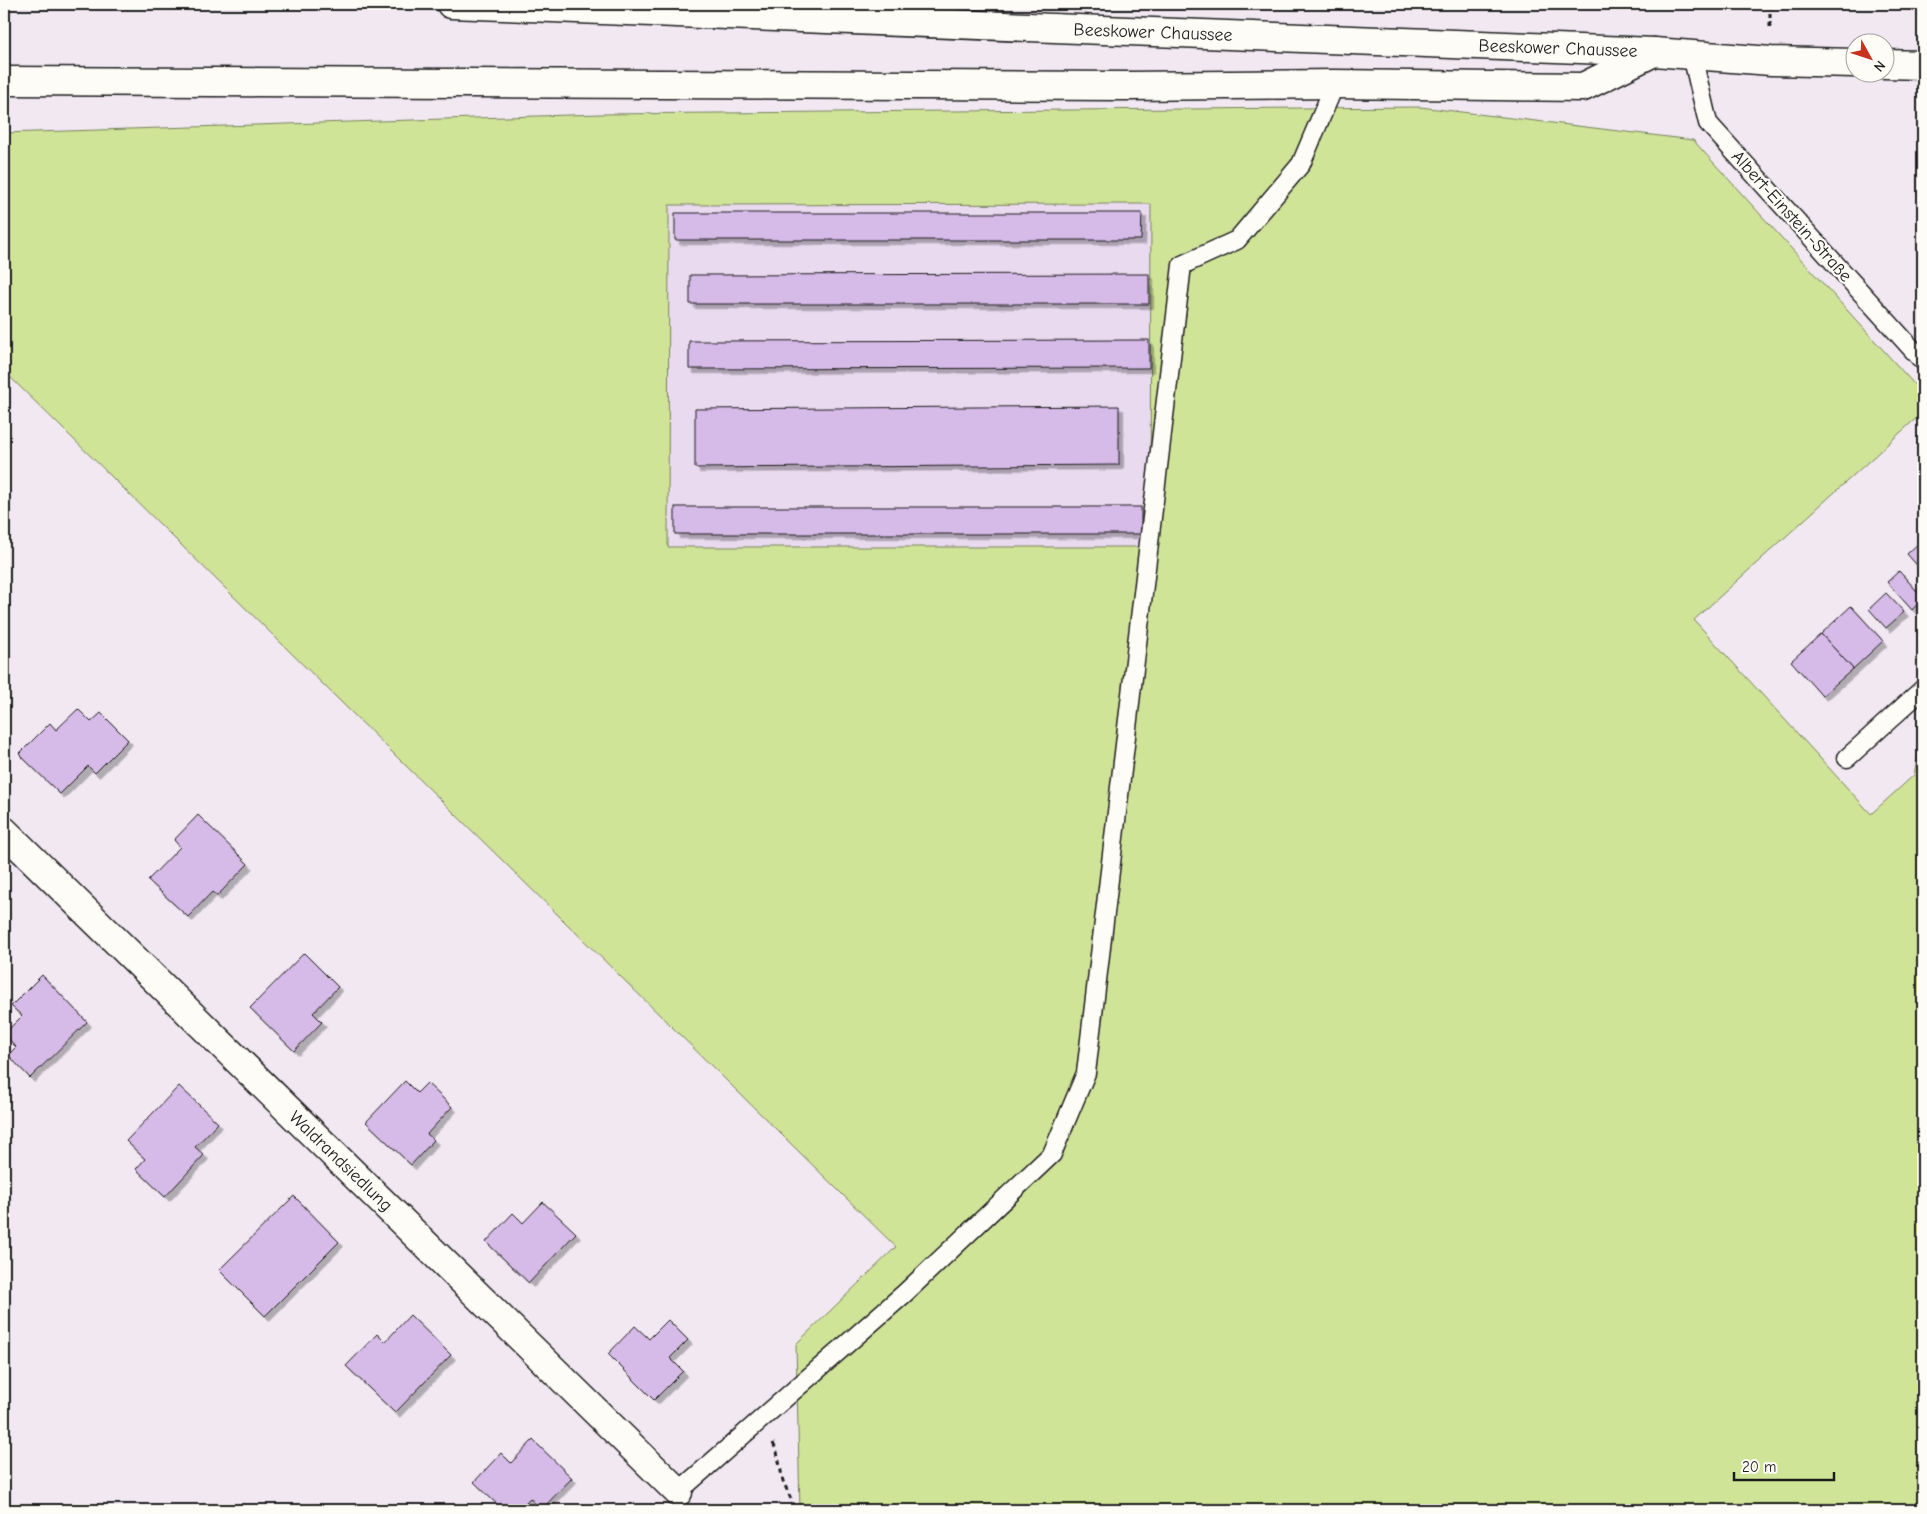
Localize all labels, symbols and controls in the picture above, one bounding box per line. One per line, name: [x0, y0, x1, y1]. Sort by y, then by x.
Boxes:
street label: Beeskower Chaussee: [1073, 19, 1233, 46]
north arrow: [1844, 32, 1894, 82]
street label: Beeskower Chaussee: [1478, 35, 1638, 62]
text: N: [1870, 57, 1889, 75]
street label: Albert-Einstein-Straße: [1727, 146, 1856, 286]
street label: Waldrandsiedlung: [285, 1107, 397, 1216]
scale bar: [1734, 1449, 1834, 1481]
text: 20 m: [1742, 1458, 1776, 1476]

